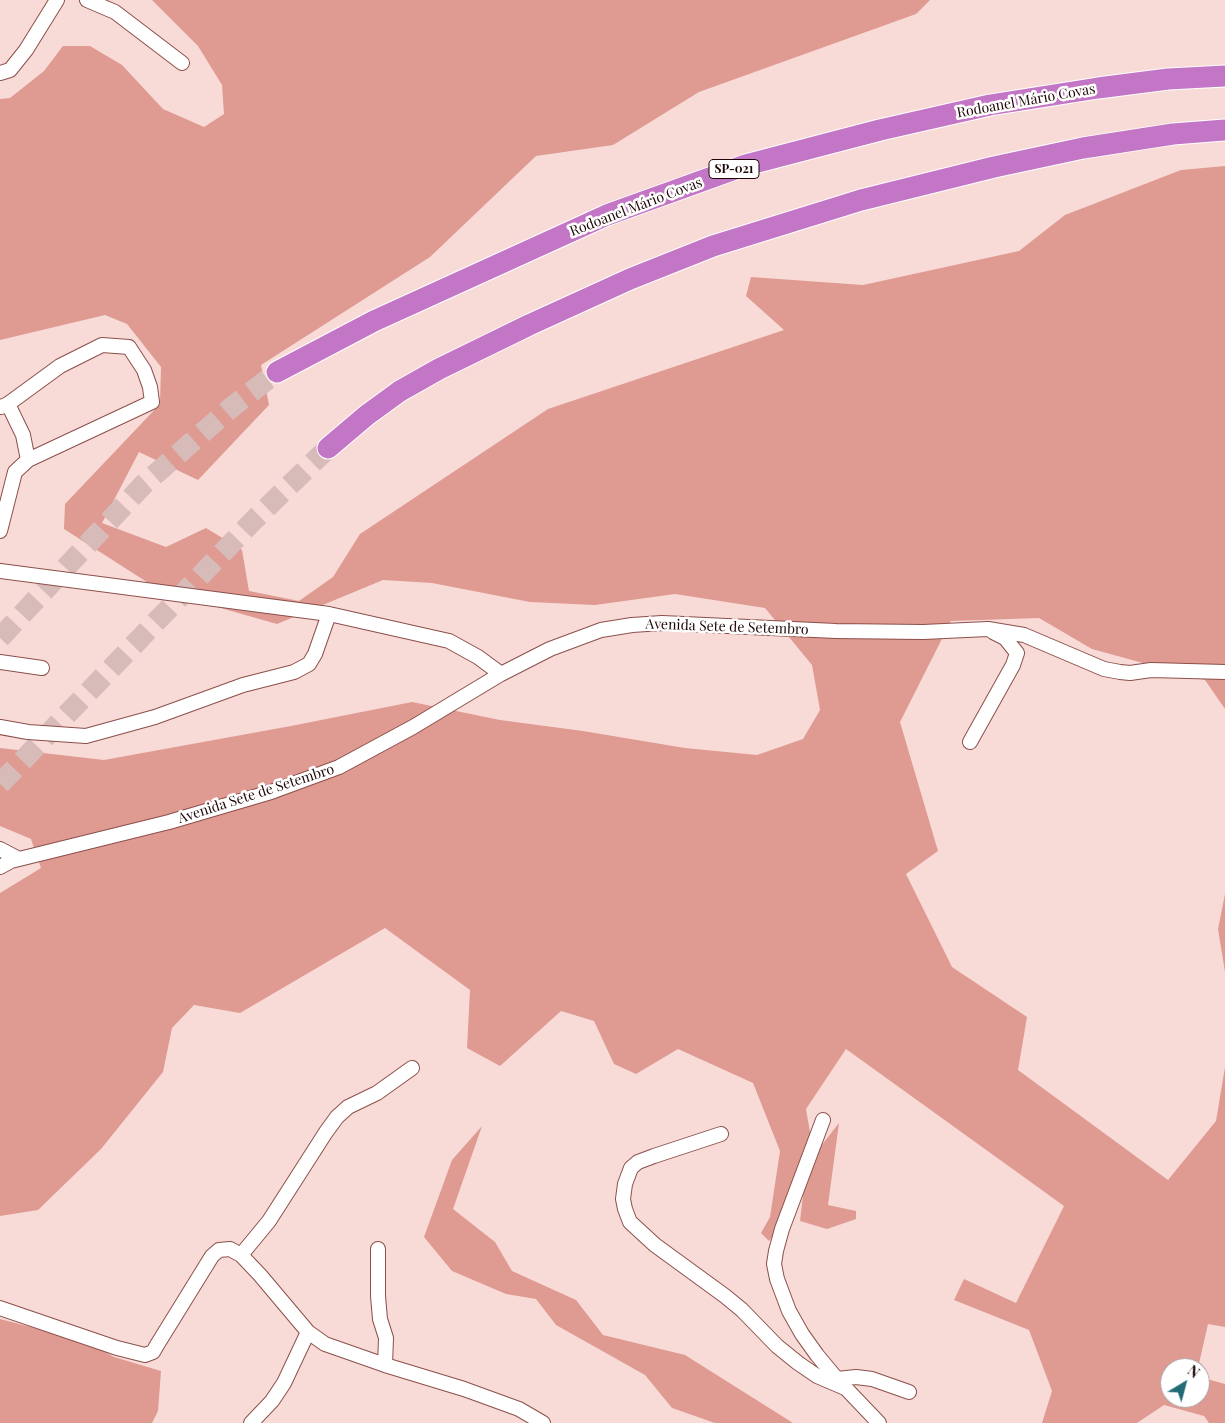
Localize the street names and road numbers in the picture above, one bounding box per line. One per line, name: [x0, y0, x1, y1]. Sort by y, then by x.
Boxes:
street label: Rodoanel Mário Covas: [955, 81, 1097, 121]
road number: SP-021: [709, 160, 759, 178]
street label: Rodoanel Mário Covas: [568, 174, 704, 240]
street label: Avenida Sete de Setembro: [645, 616, 809, 638]
street label: Avenida Sete de Setembro: [176, 761, 336, 827]

